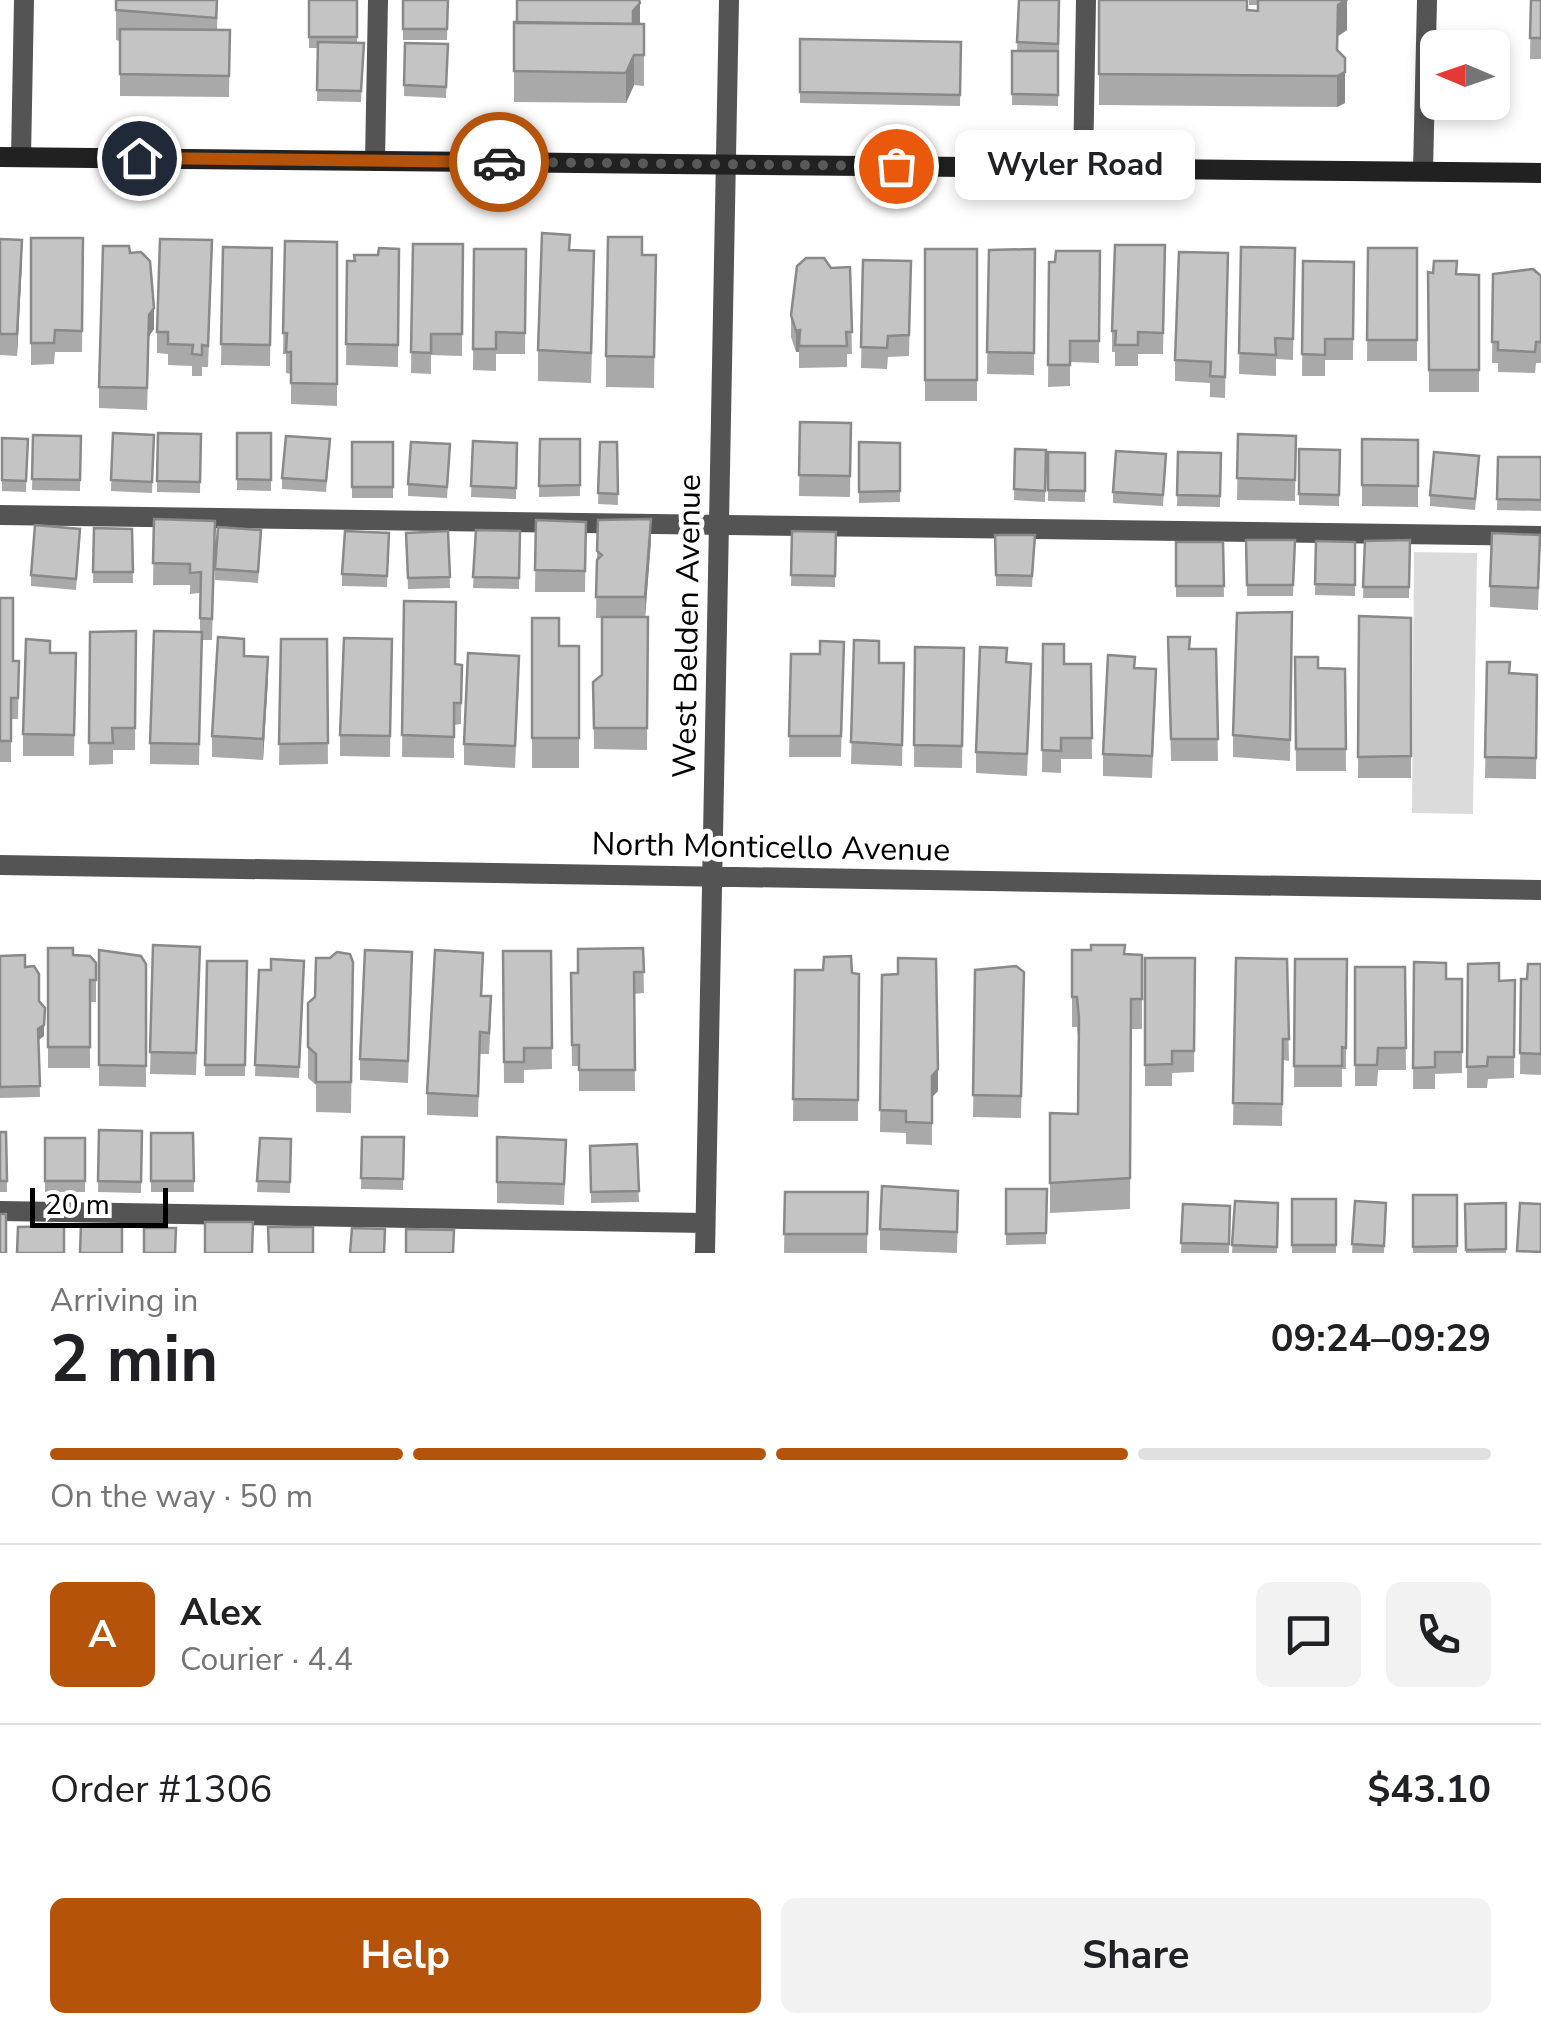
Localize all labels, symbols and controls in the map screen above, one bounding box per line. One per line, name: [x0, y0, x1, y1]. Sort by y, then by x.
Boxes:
north arrow: [1420, 30, 1510, 120]
map controls: [1420, 30, 1510, 120]
courier: [449, 112, 549, 212]
pin: [97, 116, 182, 201]
pin: [854, 124, 939, 209]
icon: home: [112, 131, 167, 186]
callout: Wyler Road: [956, 131, 1196, 201]
icon: car: [472, 135, 527, 190]
icon: bag: [869, 139, 924, 194]
text: Wyler Road: [987, 143, 1163, 186]
street label: West Belden Avenue: [663, 474, 711, 778]
street label: North Monticello Avenue: [591, 822, 951, 872]
scale bar: [30, 1183, 168, 1228]
text: 20 m: [45, 1186, 110, 1224]
text: Arriving in: [50, 1279, 198, 1322]
text: 09:24–09:29: [1271, 1313, 1491, 1364]
text: 2 min: [50, 1315, 218, 1404]
text: On the way · 50 m: [50, 1475, 313, 1518]
button: chat: [1256, 1582, 1361, 1687]
button: phone: [1386, 1582, 1491, 1687]
text: Alex: [180, 1587, 261, 1638]
text: A: [88, 1609, 117, 1660]
text: Courier · 4.4: [180, 1638, 353, 1681]
text: Order #1306: [50, 1764, 272, 1815]
text: $43.10: [1368, 1764, 1491, 1815]
button: Help: [50, 1898, 761, 2013]
button: Share: [781, 1898, 1491, 2013]

